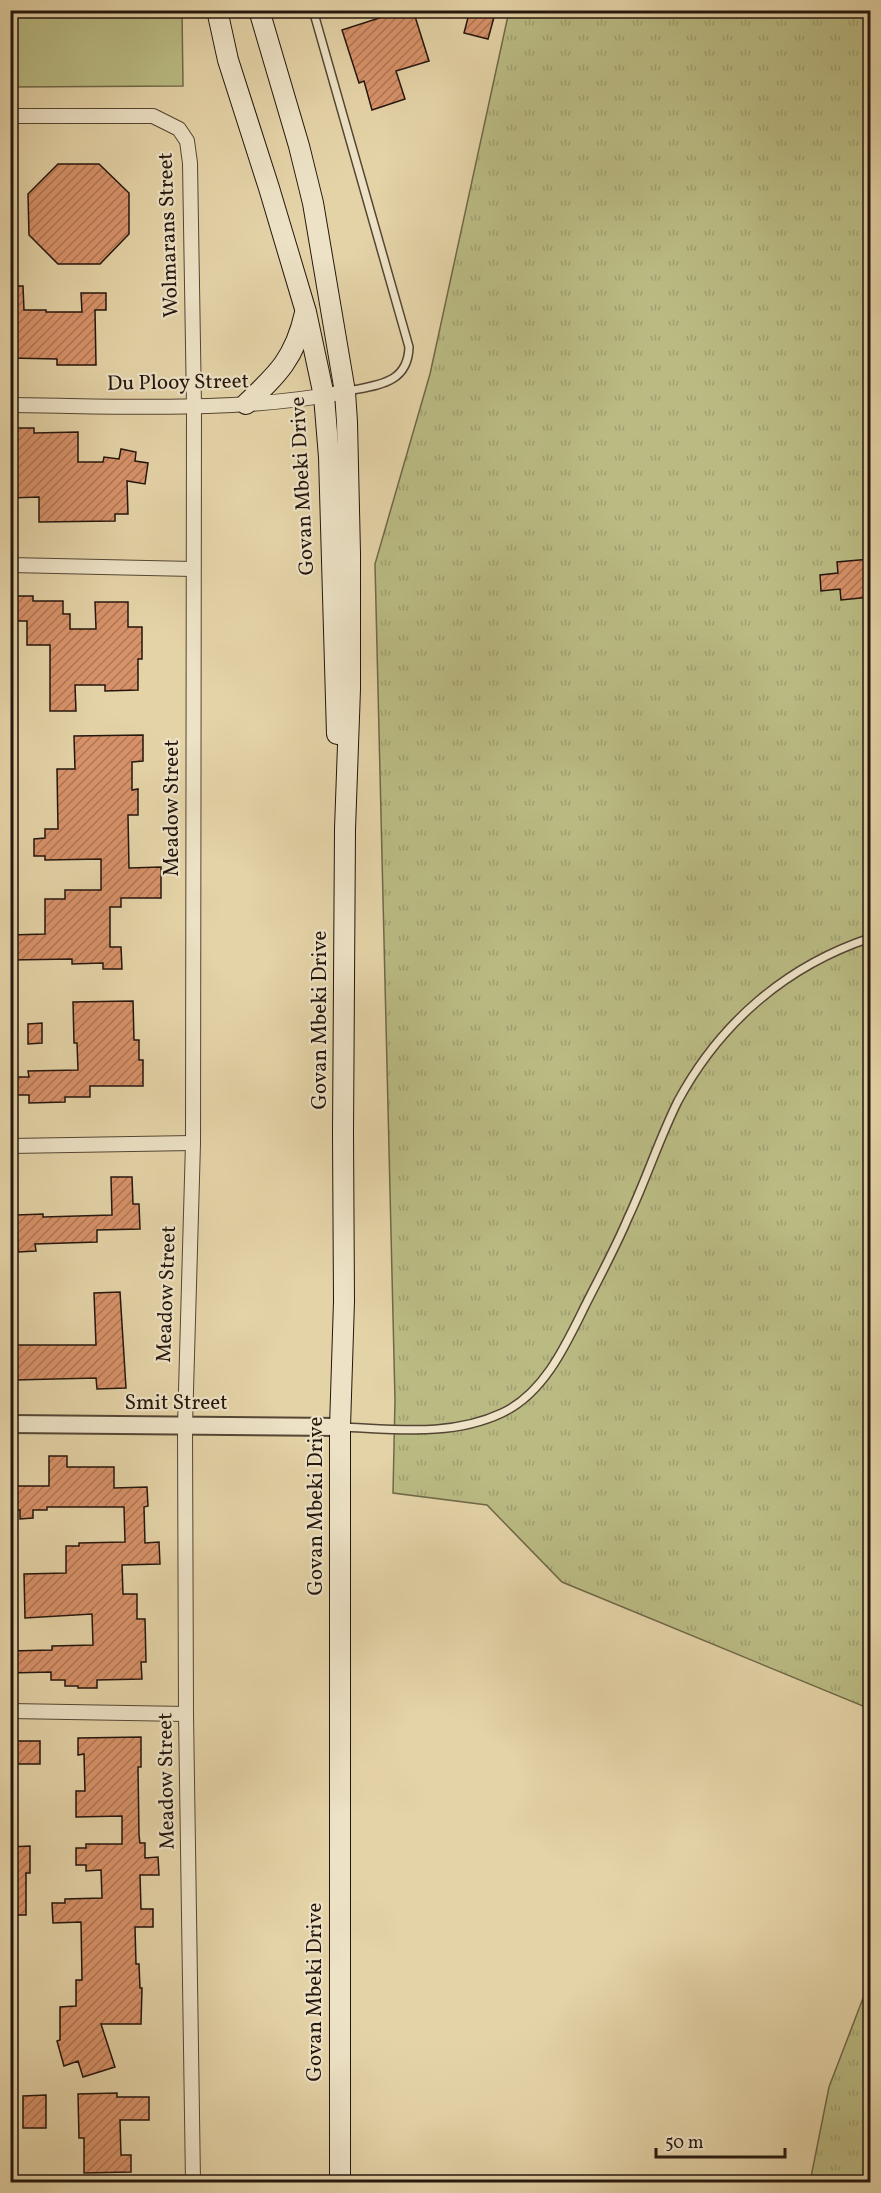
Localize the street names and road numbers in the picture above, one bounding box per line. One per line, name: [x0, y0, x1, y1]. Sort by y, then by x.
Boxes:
street label: Wolmarans Street: [152, 152, 186, 318]
street label: Du Plooy Street: [107, 367, 249, 399]
street label: Govan Mbeki Drive: [284, 396, 322, 576]
street label: Meadow Street: [158, 739, 187, 877]
street label: Govan Mbeki Drive: [306, 931, 335, 1109]
street label: Meadow Street: [150, 1225, 184, 1363]
street label: Smit Street: [124, 1389, 228, 1418]
street label: Govan Mbeki Drive: [302, 1417, 331, 1595]
street label: Meadow Street: [151, 1712, 183, 1850]
street label: Govan Mbeki Drive: [301, 1903, 330, 2081]

